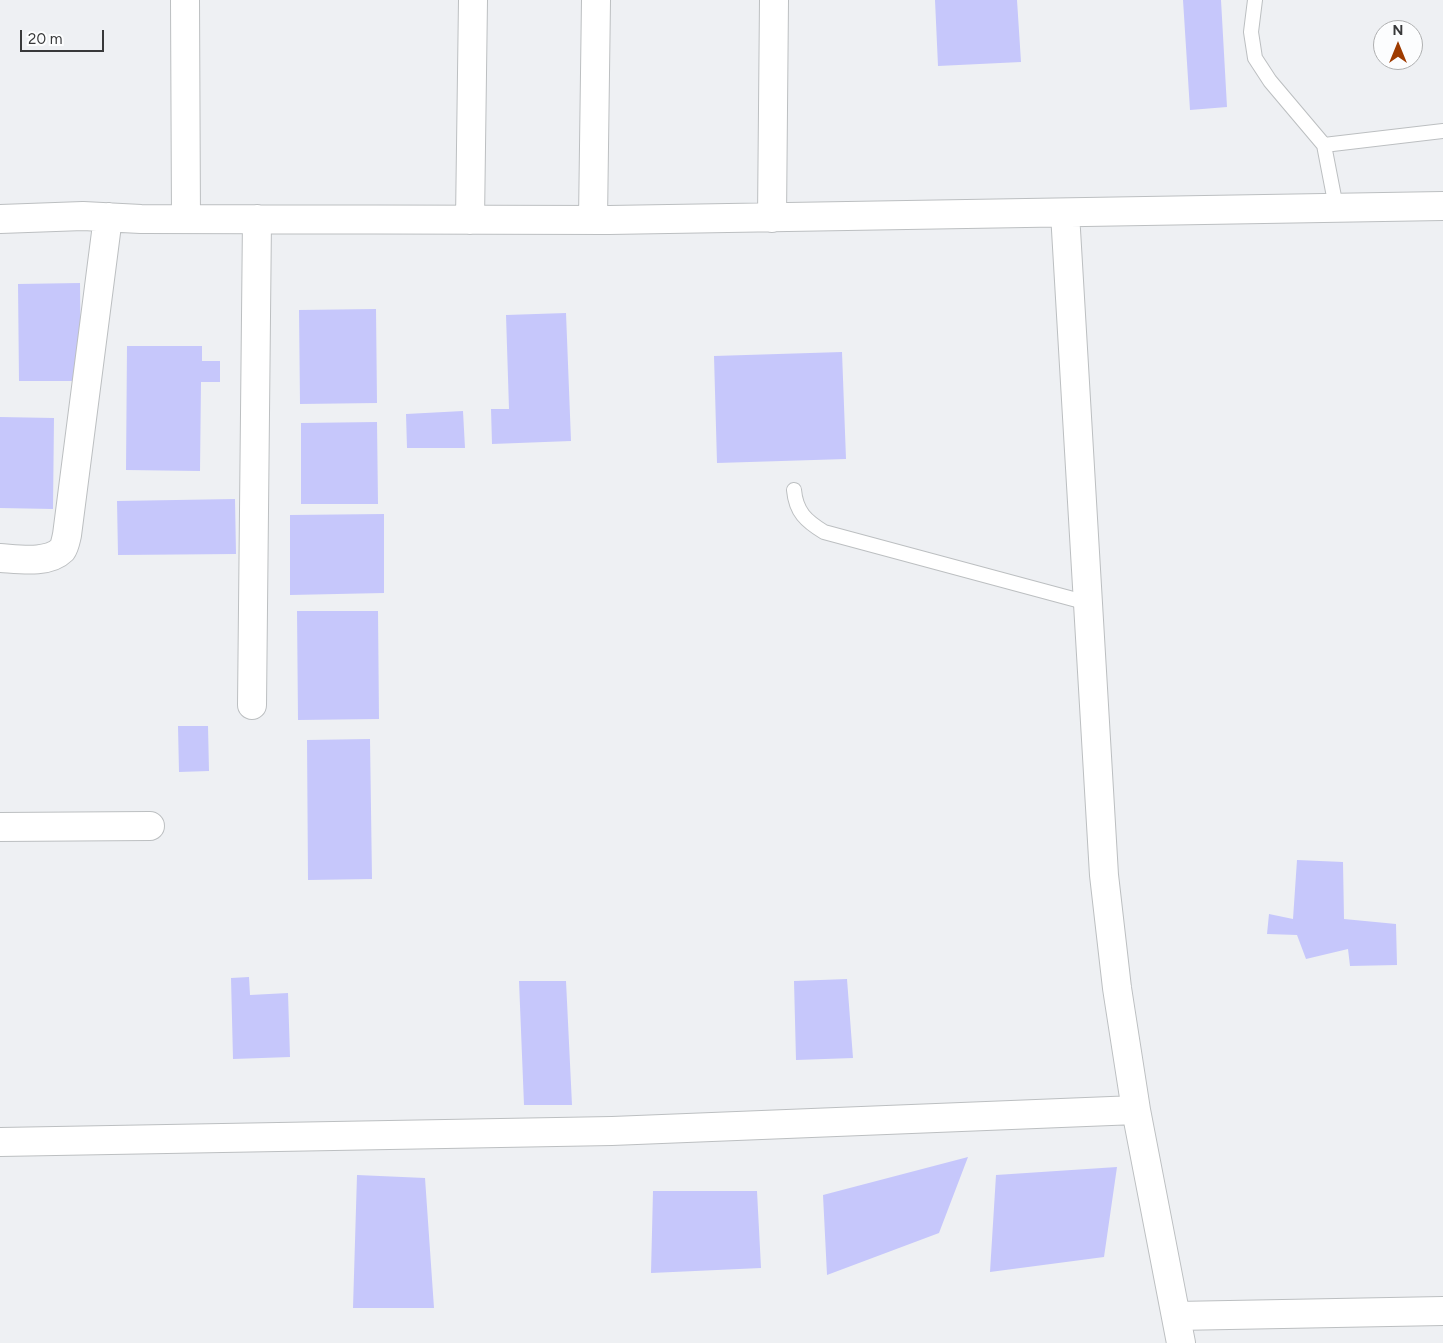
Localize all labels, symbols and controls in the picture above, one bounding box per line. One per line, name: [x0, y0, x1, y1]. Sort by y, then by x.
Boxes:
scale bar: [22, 20, 106, 52]
north arrow: [1373, 20, 1423, 70]
text: N: [1393, 22, 1403, 39]
text: 20 m: [28, 30, 62, 48]

